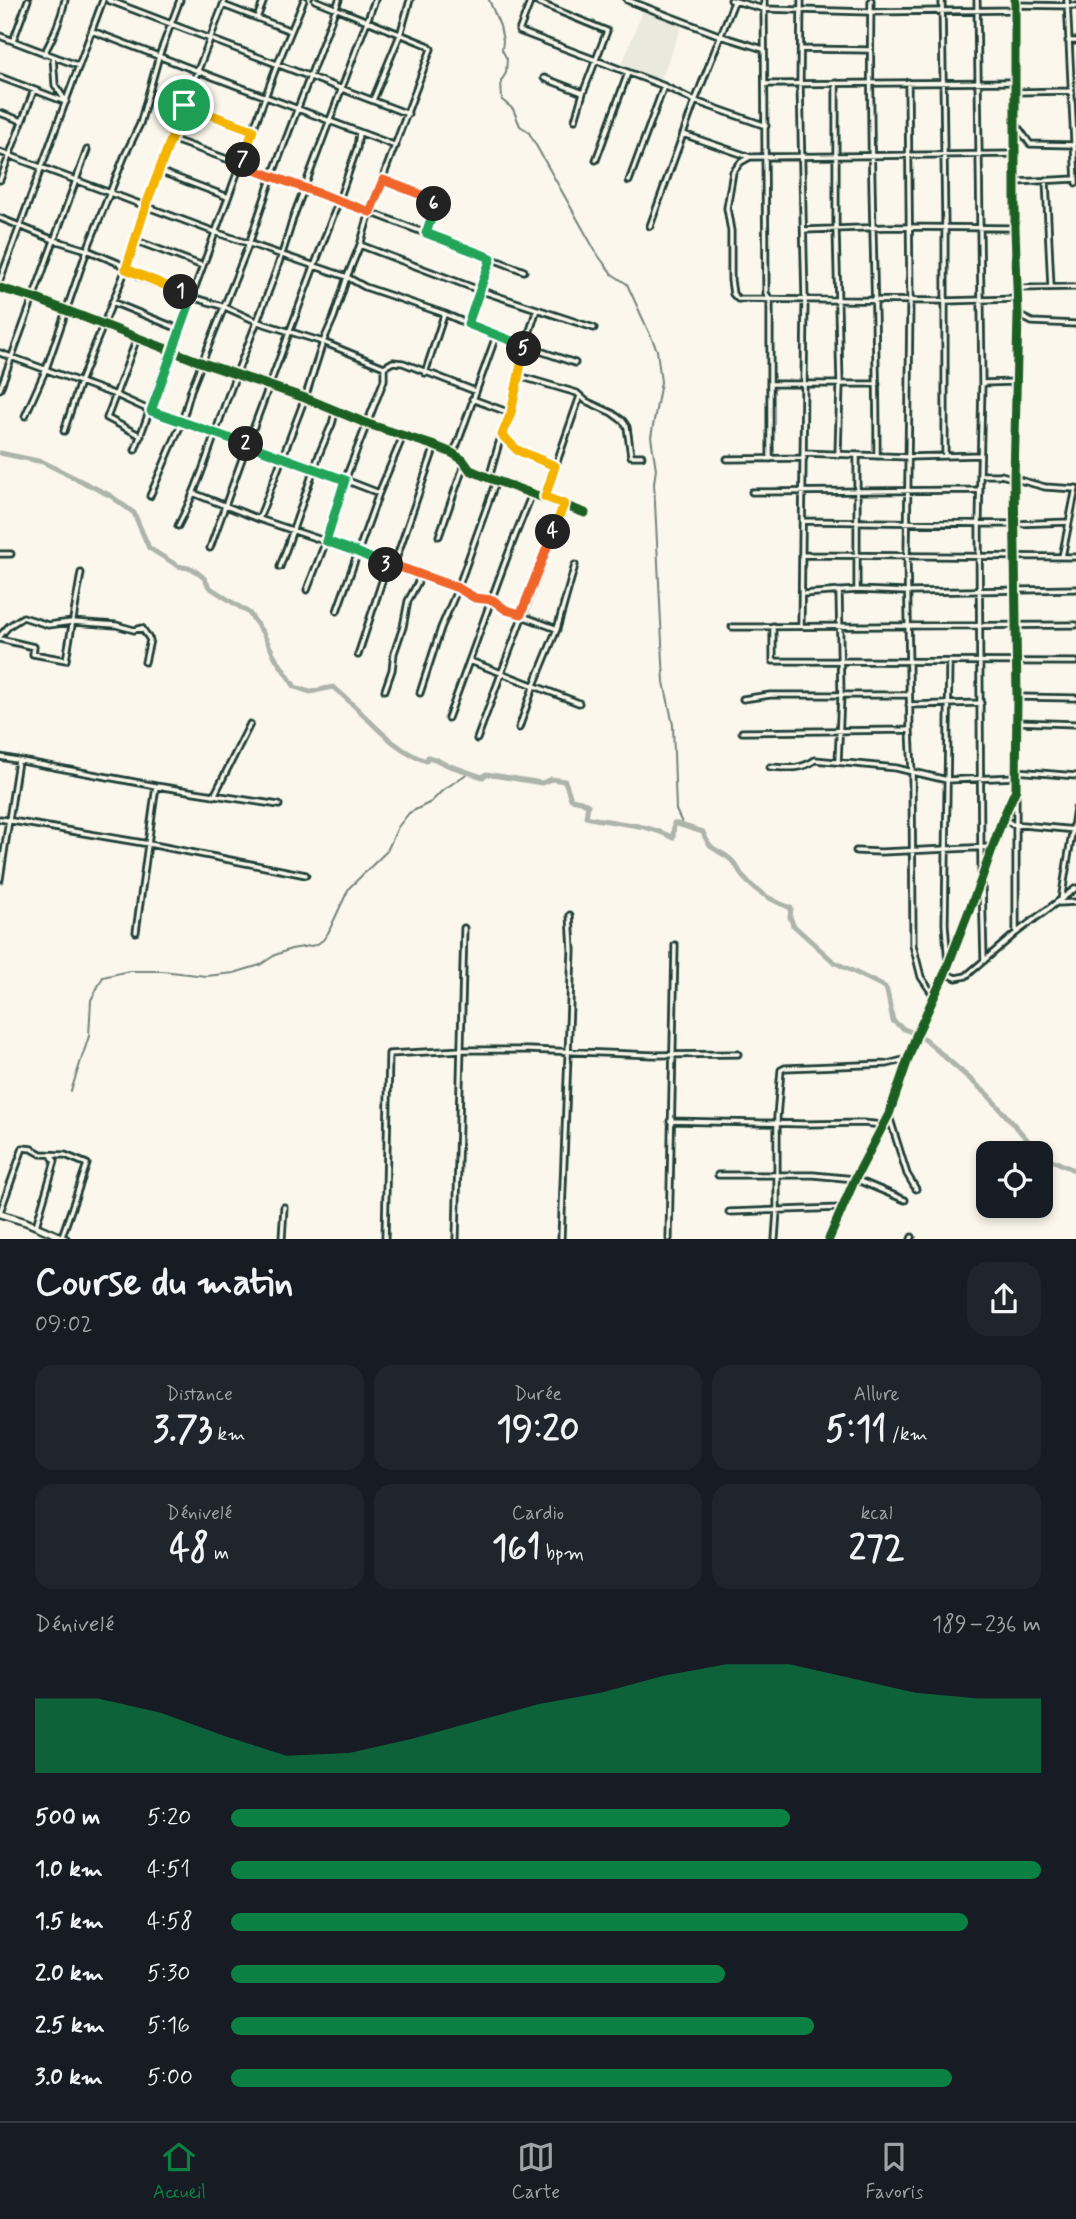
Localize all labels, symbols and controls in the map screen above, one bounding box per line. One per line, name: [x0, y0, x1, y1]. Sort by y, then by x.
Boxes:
pin: [154, 75, 214, 135]
icon: arrive: [165, 86, 203, 124]
pin: 7: [226, 142, 260, 178]
text: 7: [237, 147, 248, 172]
pin: 6: [416, 186, 452, 222]
text: 6: [429, 191, 438, 216]
pin: 1: [164, 274, 198, 310]
text: 1: [176, 279, 185, 304]
pin: 5: [506, 332, 542, 366]
text: 5: [518, 336, 529, 361]
pin: 2: [229, 426, 264, 462]
text: 2: [241, 431, 250, 456]
pin: 4: [536, 514, 570, 550]
text: 4: [547, 519, 558, 544]
pin: 3: [368, 548, 404, 582]
text: 3: [381, 552, 390, 577]
map controls: [976, 1141, 1053, 1218]
button: locate: [976, 1141, 1053, 1218]
text: Course du matin: [35, 1259, 293, 1308]
button: share: [967, 1262, 1041, 1336]
text: 09:02: [35, 1310, 93, 1340]
text: Distance: [166, 1382, 233, 1407]
text: Durée: [514, 1382, 562, 1407]
text: Allure: [854, 1382, 899, 1407]
text: 3.73: [153, 1407, 212, 1453]
text: 19:20: [496, 1407, 580, 1453]
text: 5:11: [826, 1407, 887, 1453]
text: km: [212, 1422, 245, 1447]
text: /km: [887, 1422, 928, 1447]
text: Dénivelé: [167, 1501, 232, 1526]
text: Cardio: [512, 1501, 564, 1526]
text: kcal: [861, 1501, 893, 1526]
text: 48: [169, 1526, 209, 1572]
text: 161: [492, 1526, 541, 1572]
text: 272: [849, 1526, 904, 1572]
text: m: [209, 1541, 229, 1566]
text: bpm: [541, 1541, 584, 1566]
text: Dénivelé: [35, 1610, 114, 1640]
text: 189–236 m: [932, 1610, 1041, 1640]
text: 500 m: [35, 1803, 100, 1833]
text: 5:20: [147, 1803, 191, 1833]
text: 1.0 km: [35, 1855, 103, 1885]
text: 4:51: [147, 1855, 190, 1885]
text: 1.5 km: [35, 1907, 104, 1937]
text: 4:58: [147, 1907, 193, 1937]
text: 2.0 km: [35, 1959, 104, 1989]
text: 5:30: [147, 1959, 191, 1989]
text: 2.5 km: [35, 2011, 105, 2041]
text: 5:16: [147, 2011, 190, 2041]
text: 3.0 km: [35, 2063, 103, 2093]
text: 5:00: [147, 2063, 193, 2093]
tab: Accueil: [153, 2138, 206, 2205]
tab: Carte: [511, 2138, 560, 2205]
tab: Favoris: [866, 2138, 923, 2205]

